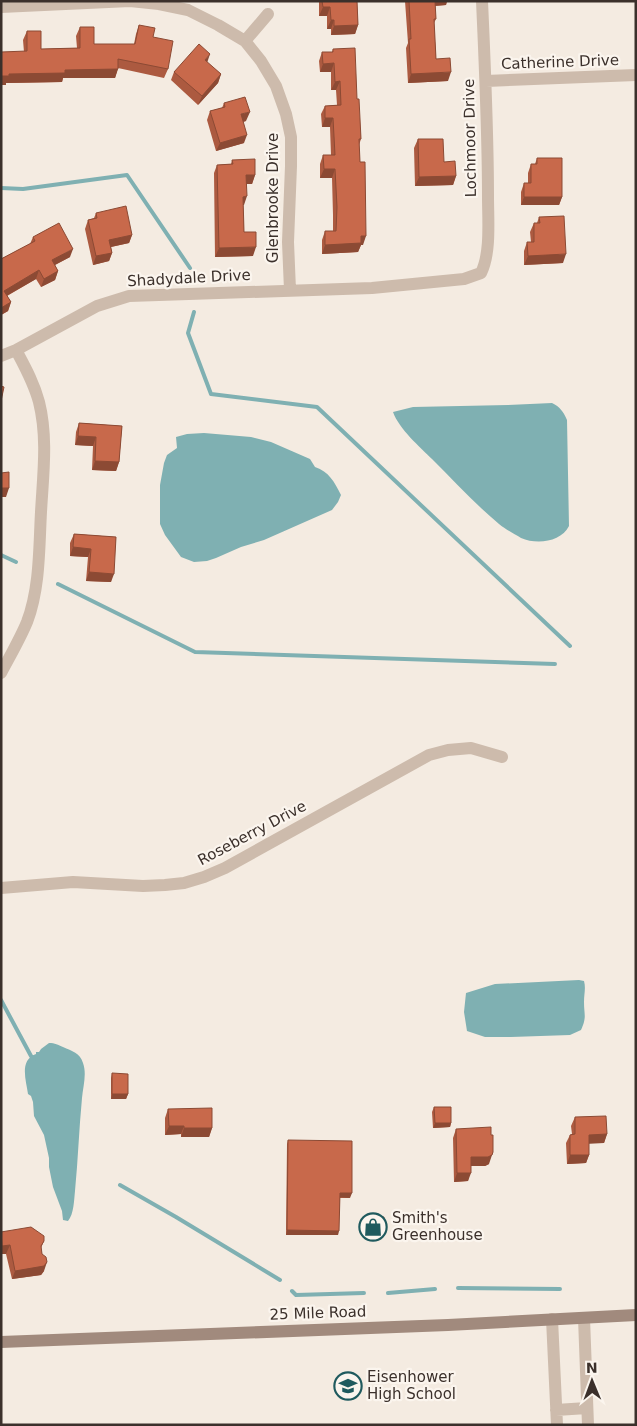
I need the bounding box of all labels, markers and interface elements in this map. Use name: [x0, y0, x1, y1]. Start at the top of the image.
street label: Catherine Drive: [501, 51, 619, 73]
street label: Lochmoor Drive: [460, 78, 480, 198]
street label: Glenbrooke Drive: [264, 133, 282, 263]
street label: Shadydale Drive: [127, 266, 251, 290]
street label: Roseberry Drive: [195, 797, 309, 869]
place label: Smith's Greenhouse: [392, 1209, 483, 1244]
shop icon: Smith's Greenhouse: [358, 1212, 388, 1242]
street label: 25 Mile Road: [269, 1302, 367, 1324]
north arrow: [567, 1356, 617, 1406]
text: N: [586, 1360, 598, 1376]
place label: Eisenhower High School: [367, 1368, 456, 1403]
school or university icon: Eisenhower High School: [333, 1371, 363, 1401]

